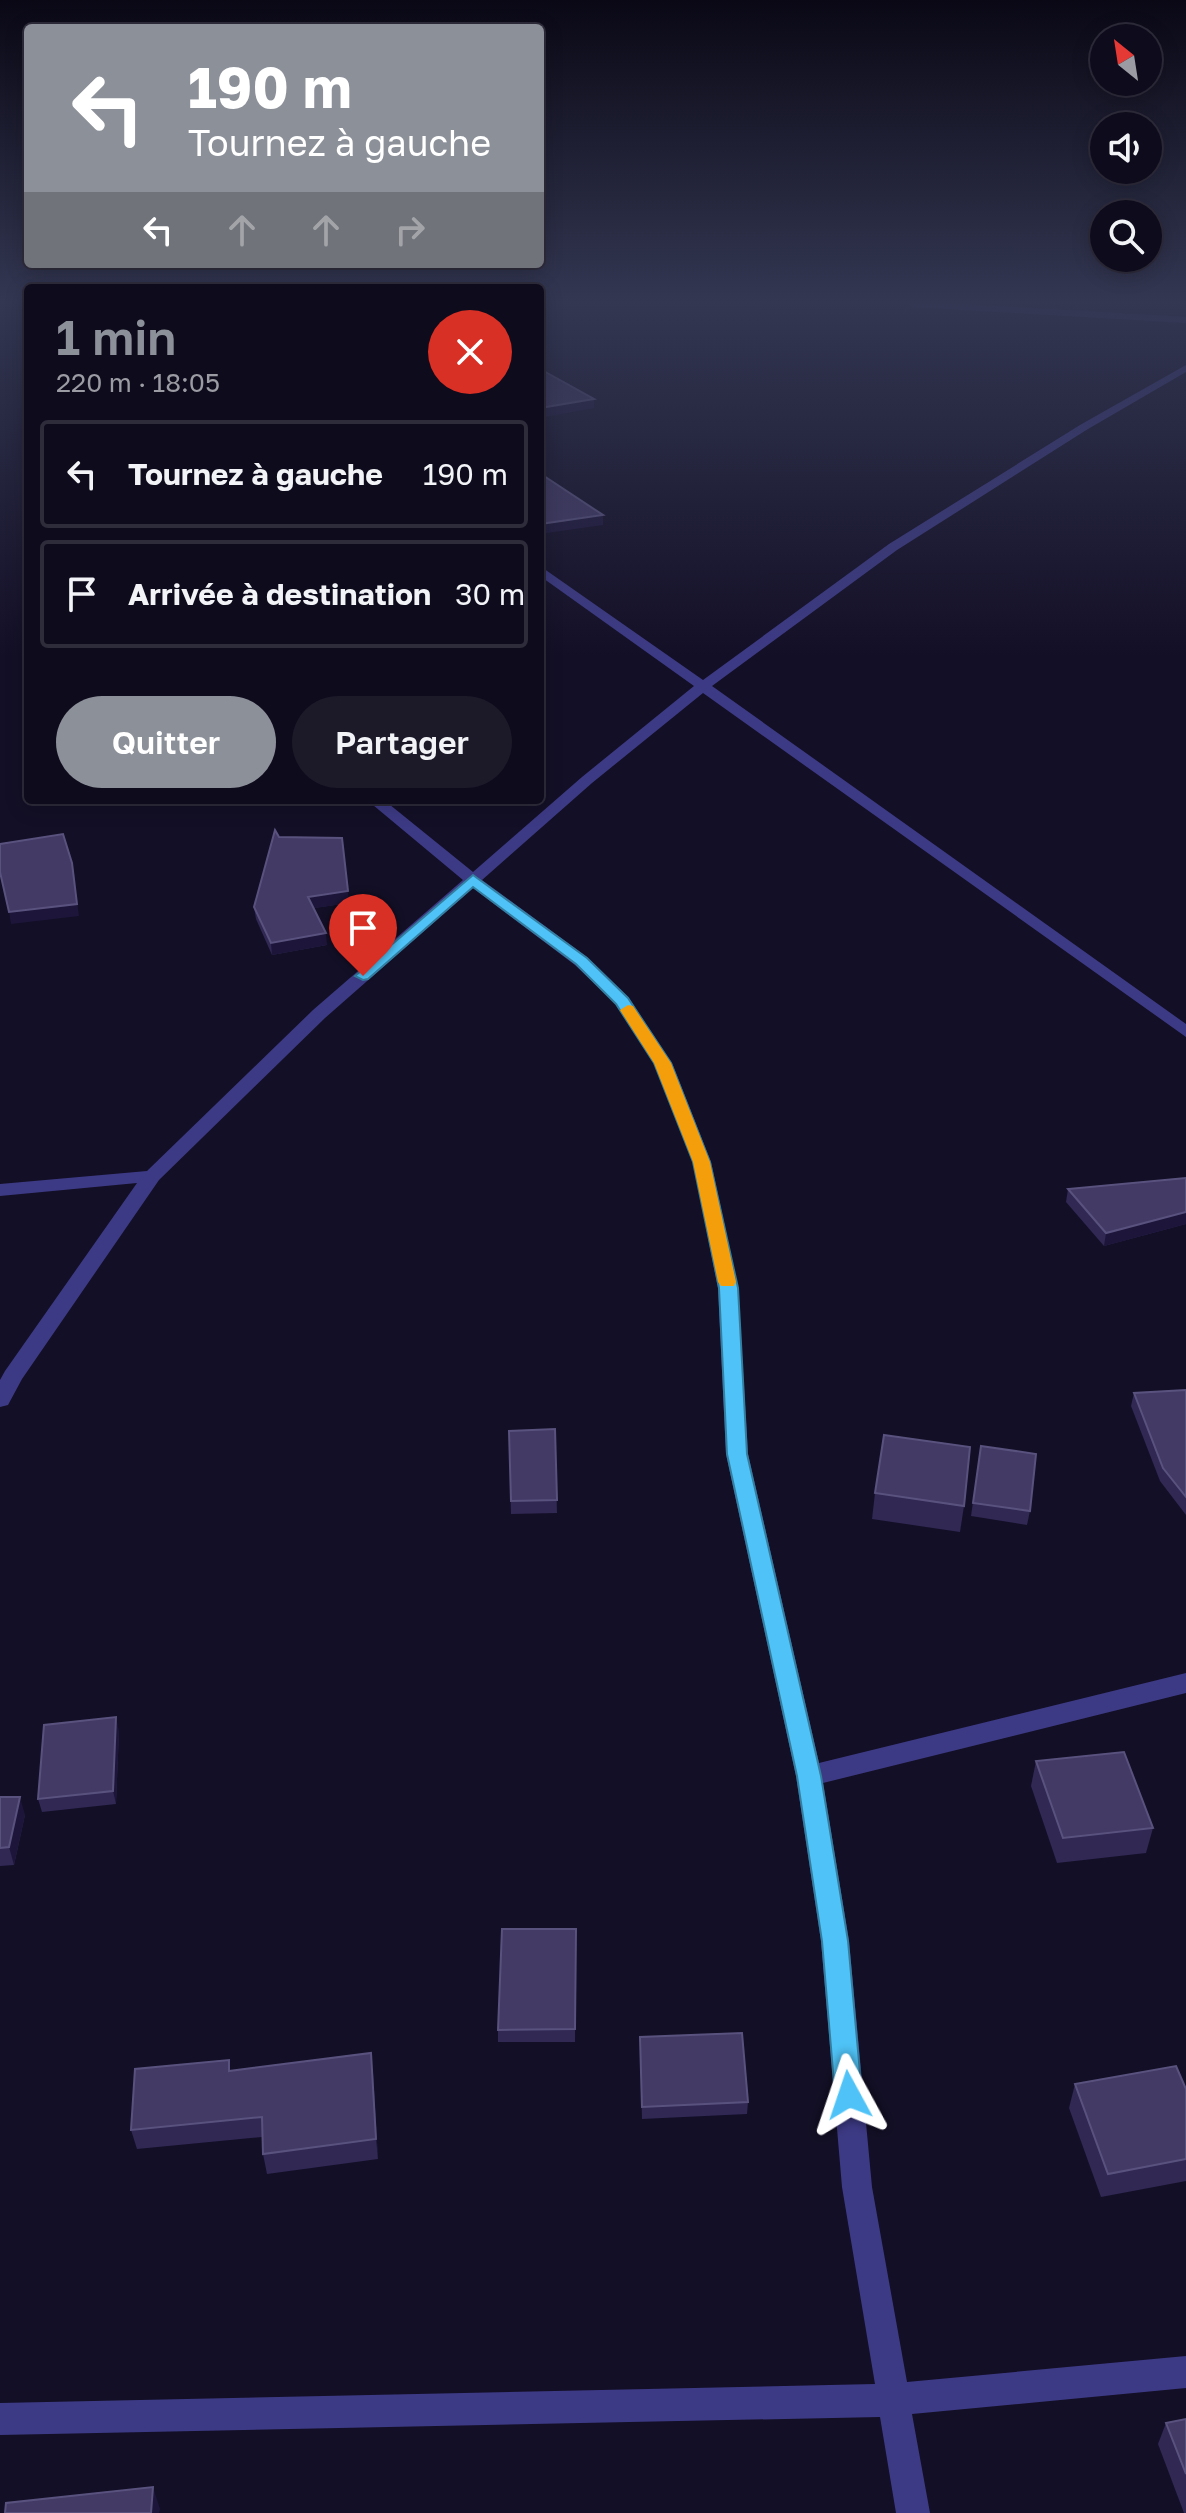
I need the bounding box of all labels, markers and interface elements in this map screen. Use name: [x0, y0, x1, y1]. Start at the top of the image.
north arrow: [1090, 24, 1162, 96]
map controls: [1090, 24, 1162, 272]
text: 190 m: [188, 53, 352, 120]
icon: left: [56, 56, 160, 160]
button: sound: [1090, 112, 1162, 184]
text: Tournez à gauche: [188, 121, 491, 164]
button: search: [1090, 200, 1162, 272]
icon: left: [136, 208, 180, 252]
icon: ahead: [220, 208, 264, 252]
icon: ahead: [304, 208, 348, 252]
icon: right: [388, 208, 432, 252]
text: 1 min: [56, 308, 176, 366]
button: close: [428, 310, 512, 394]
text: 220 m · 18:05: [56, 367, 220, 398]
icon: left: [60, 452, 104, 496]
text: Tournez à gauche: [128, 456, 383, 492]
text: 190 m: [423, 456, 508, 492]
icon: arrive: [60, 572, 104, 616]
text: Arrivée à destination: [128, 576, 431, 612]
text: 30 m: [455, 576, 525, 612]
button: Quitter: [56, 696, 276, 788]
button: Partager: [292, 696, 512, 788]
pin: [329, 894, 397, 976]
icon: arrive: [341, 906, 385, 950]
position arrow: [807, 2053, 891, 2137]

